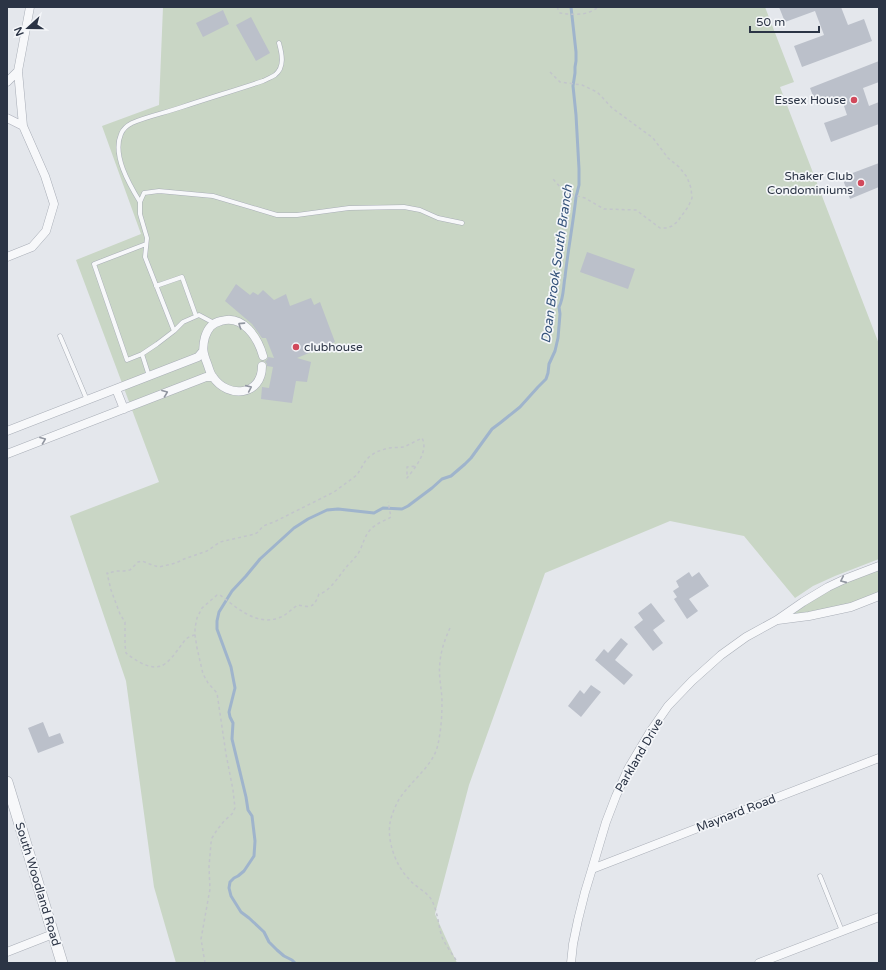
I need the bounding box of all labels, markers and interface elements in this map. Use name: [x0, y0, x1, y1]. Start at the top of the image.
north arrow: [8, 8, 48, 48]
scale bar: [750, 8, 819, 34]
text: 50 m: [756, 15, 785, 29]
text: N: [11, 25, 27, 38]
place label: Essex House: [775, 93, 846, 107]
marker: Essex House: [849, 95, 859, 105]
place label: Shaker Club Condominiums: [767, 169, 853, 197]
marker: Shaker Club Condominiums: [856, 178, 866, 188]
water label: Doan Brook South Branch: [538, 183, 576, 344]
one-way arrow: [239, 322, 246, 329]
place label: clubhouse: [304, 340, 363, 354]
marker: clubhouse: [291, 342, 301, 352]
one-way arrow: [245, 385, 252, 393]
one-way arrow: [161, 390, 168, 398]
one-way arrow: [40, 436, 47, 444]
one-way arrow: [839, 575, 847, 583]
street label: Parkland Drive: [612, 715, 666, 794]
street label: Maynard Road: [694, 791, 778, 835]
street label: South Woodland Road: [12, 820, 64, 948]

